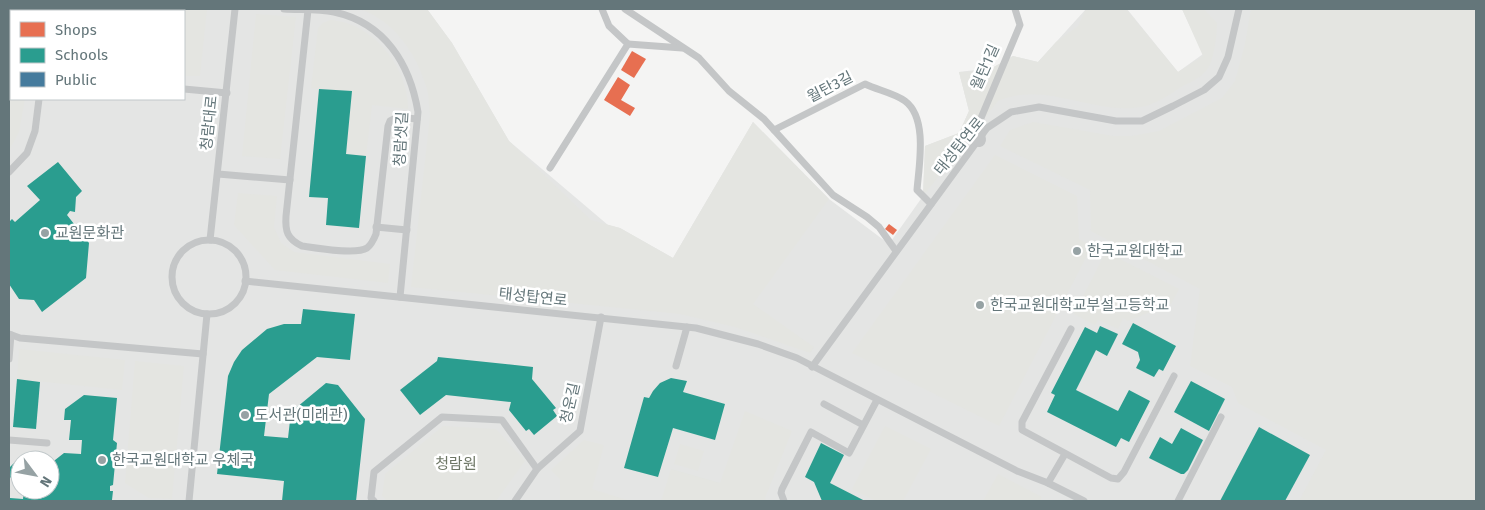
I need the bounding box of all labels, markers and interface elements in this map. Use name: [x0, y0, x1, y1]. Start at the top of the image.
legend: [10, 10, 185, 100]
text: Shops: [55, 21, 97, 39]
street label: 월탄1길: [967, 41, 1003, 93]
text: Schools: [55, 46, 108, 64]
street label: 월탄3길: [804, 68, 856, 106]
text: Public: [55, 71, 97, 89]
street label: 청람대로: [197, 95, 221, 151]
street label: 청람샛길: [391, 111, 411, 167]
street label: 태성탑연로: [930, 114, 988, 178]
place label: 교원문화관: [55, 224, 124, 242]
marker: 교원문화관: [39, 227, 51, 239]
place label: 한국교원대학교: [1087, 242, 1184, 260]
marker: 한국교원대학교: [1071, 245, 1083, 257]
street label: 태성탑연로: [498, 284, 568, 310]
place label: 한국교원대학교부설고등학교: [990, 296, 1169, 314]
marker: 한국교원대학교부설고등학교: [974, 299, 986, 311]
street label: 청운길: [557, 381, 583, 425]
place label: 도서관(미래관): [255, 406, 348, 424]
marker: 도서관(미래관): [239, 409, 251, 421]
north arrow: [10, 450, 60, 500]
place label: 한국교원대학교 우체국: [112, 451, 254, 469]
marker: 한국교원대학교 우체국: [96, 454, 108, 466]
park label: 청람원: [435, 455, 477, 473]
text: N: [36, 473, 55, 490]

